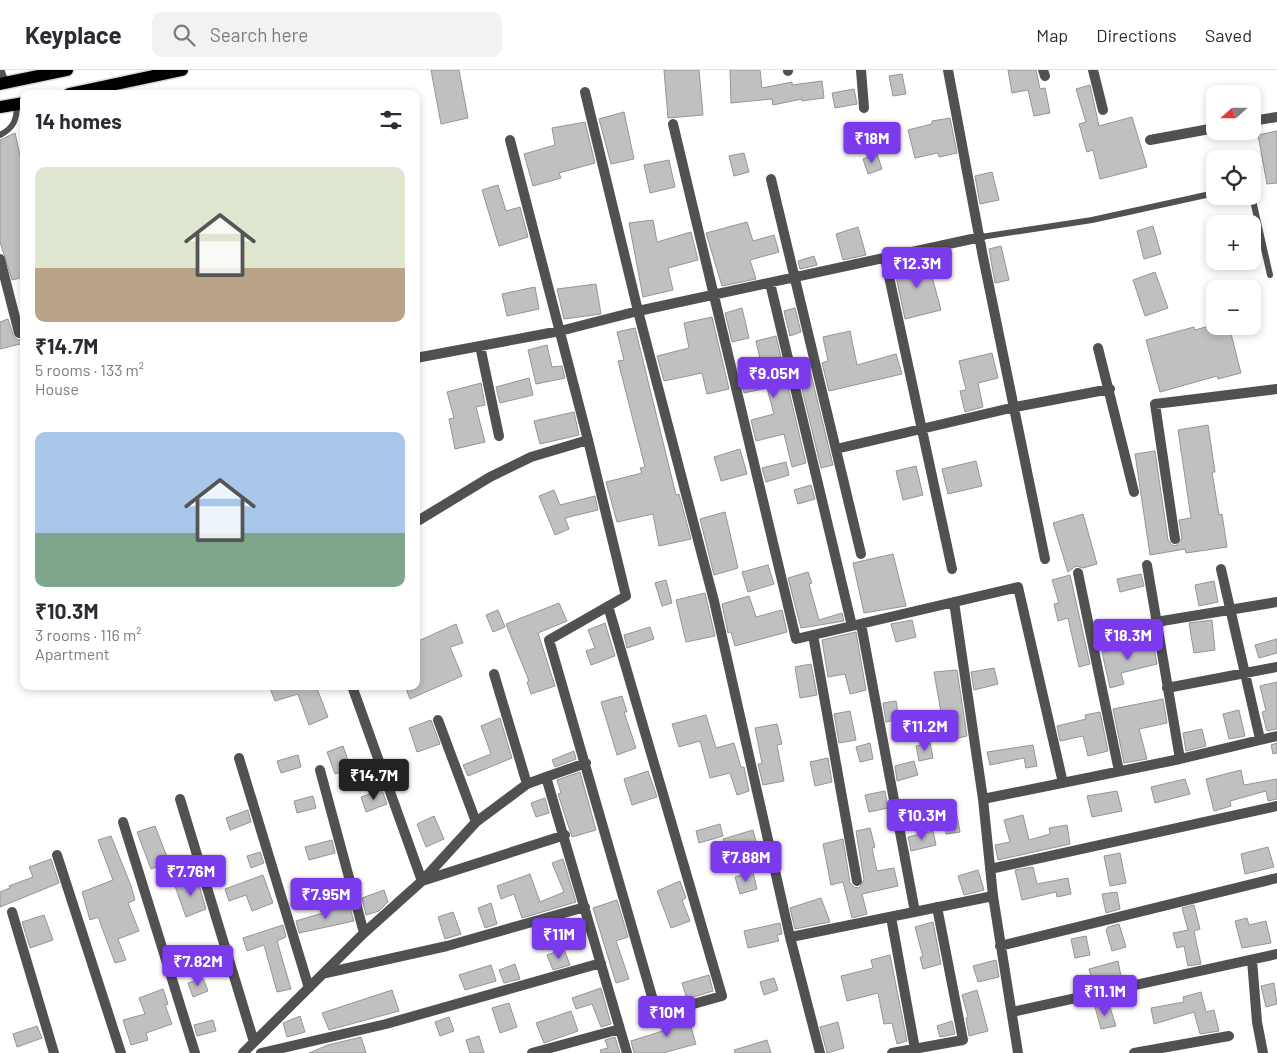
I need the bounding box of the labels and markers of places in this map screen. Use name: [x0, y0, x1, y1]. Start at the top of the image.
pin: ₹18M: [842, 122, 902, 164]
pin: ₹12.3M: [876, 246, 958, 289]
pin: ₹9.05M: [733, 356, 815, 399]
pin: ₹18.3M: [1087, 618, 1169, 661]
pin: ₹11.2M: [884, 710, 966, 752]
pin: ₹14.7M: [333, 758, 415, 801]
pin: ₹10.3M: [881, 798, 963, 841]
pin: ₹7.88M: [705, 840, 787, 883]
pin: ₹7.76M: [150, 854, 232, 897]
pin: ₹7.95M: [285, 878, 367, 920]
pin: ₹11M: [529, 918, 589, 960]
pin: ₹7.82M: [157, 944, 239, 987]
pin: ₹11.1M: [1064, 974, 1146, 1017]
pin: ₹10M: [637, 996, 697, 1038]

